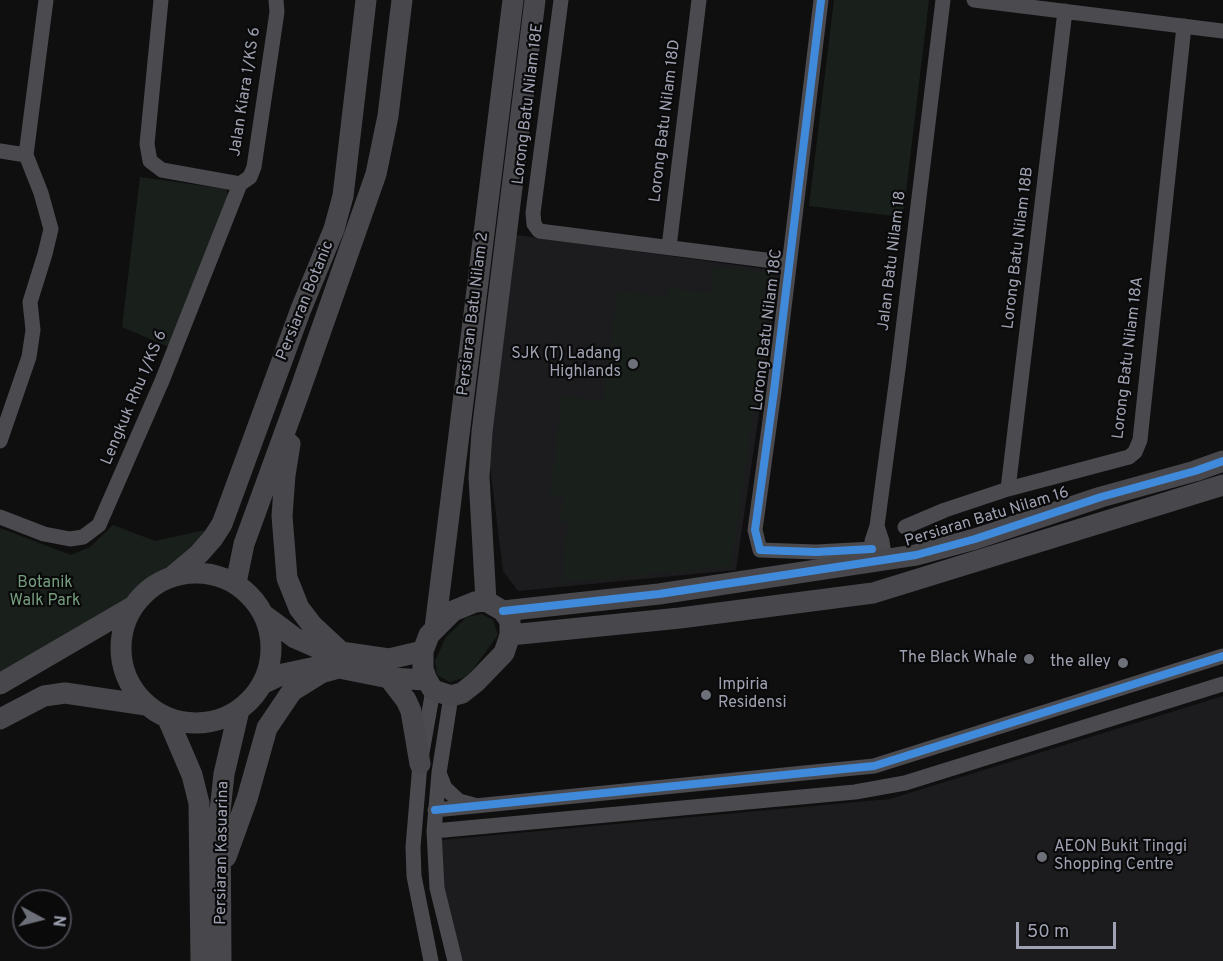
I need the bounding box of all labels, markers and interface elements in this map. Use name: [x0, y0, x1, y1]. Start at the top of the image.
street label: Lorong Batu Nilam 18E: [510, 22, 548, 186]
street label: Jalan Kiara 1/KS 6: [226, 26, 266, 158]
street label: Lorong Batu Nilam 18D: [646, 39, 686, 203]
street label: Lorong Batu Nilam 18B: [1000, 166, 1038, 330]
street label: Jalan Batu Nilam 18: [875, 190, 911, 332]
street label: Persiaran Batu Nilam 2: [454, 231, 494, 397]
street label: Persiaran Botanic: [273, 238, 339, 364]
street label: Lorong Batu Nilam 18C: [749, 248, 787, 412]
street label: Lorong Batu Nilam 18A: [1109, 276, 1149, 440]
street label: Lengkuk Rhu 1/KS 6: [98, 328, 172, 468]
place label: SJK (T) Ladang Highlands: [511, 345, 621, 383]
marker: SJK (T) Ladang Highlands: [626, 357, 640, 371]
street label: Persiaran Batu Nilam 16: [903, 484, 1071, 552]
park label: Botanik Walk Park: [10, 574, 80, 612]
place label: The Black Whale: [899, 649, 1017, 669]
marker: The Black Whale: [1022, 652, 1036, 666]
place label: the alley: [1050, 653, 1111, 673]
marker: the alley: [1116, 656, 1130, 670]
place label: Impiria Residensi: [718, 676, 787, 714]
marker: Impiria Residensi: [699, 688, 713, 702]
street label: Persiaran Kasuarina: [212, 781, 234, 925]
place label: AEON Bukit Tinggi Shopping Centre: [1054, 838, 1187, 876]
marker: AEON Bukit Tinggi Shopping Centre: [1035, 850, 1049, 864]
north arrow: [12, 889, 72, 949]
scale bar: [1019, 910, 1120, 948]
text: N: [47, 914, 69, 928]
text: 50 m: [1027, 921, 1069, 944]

